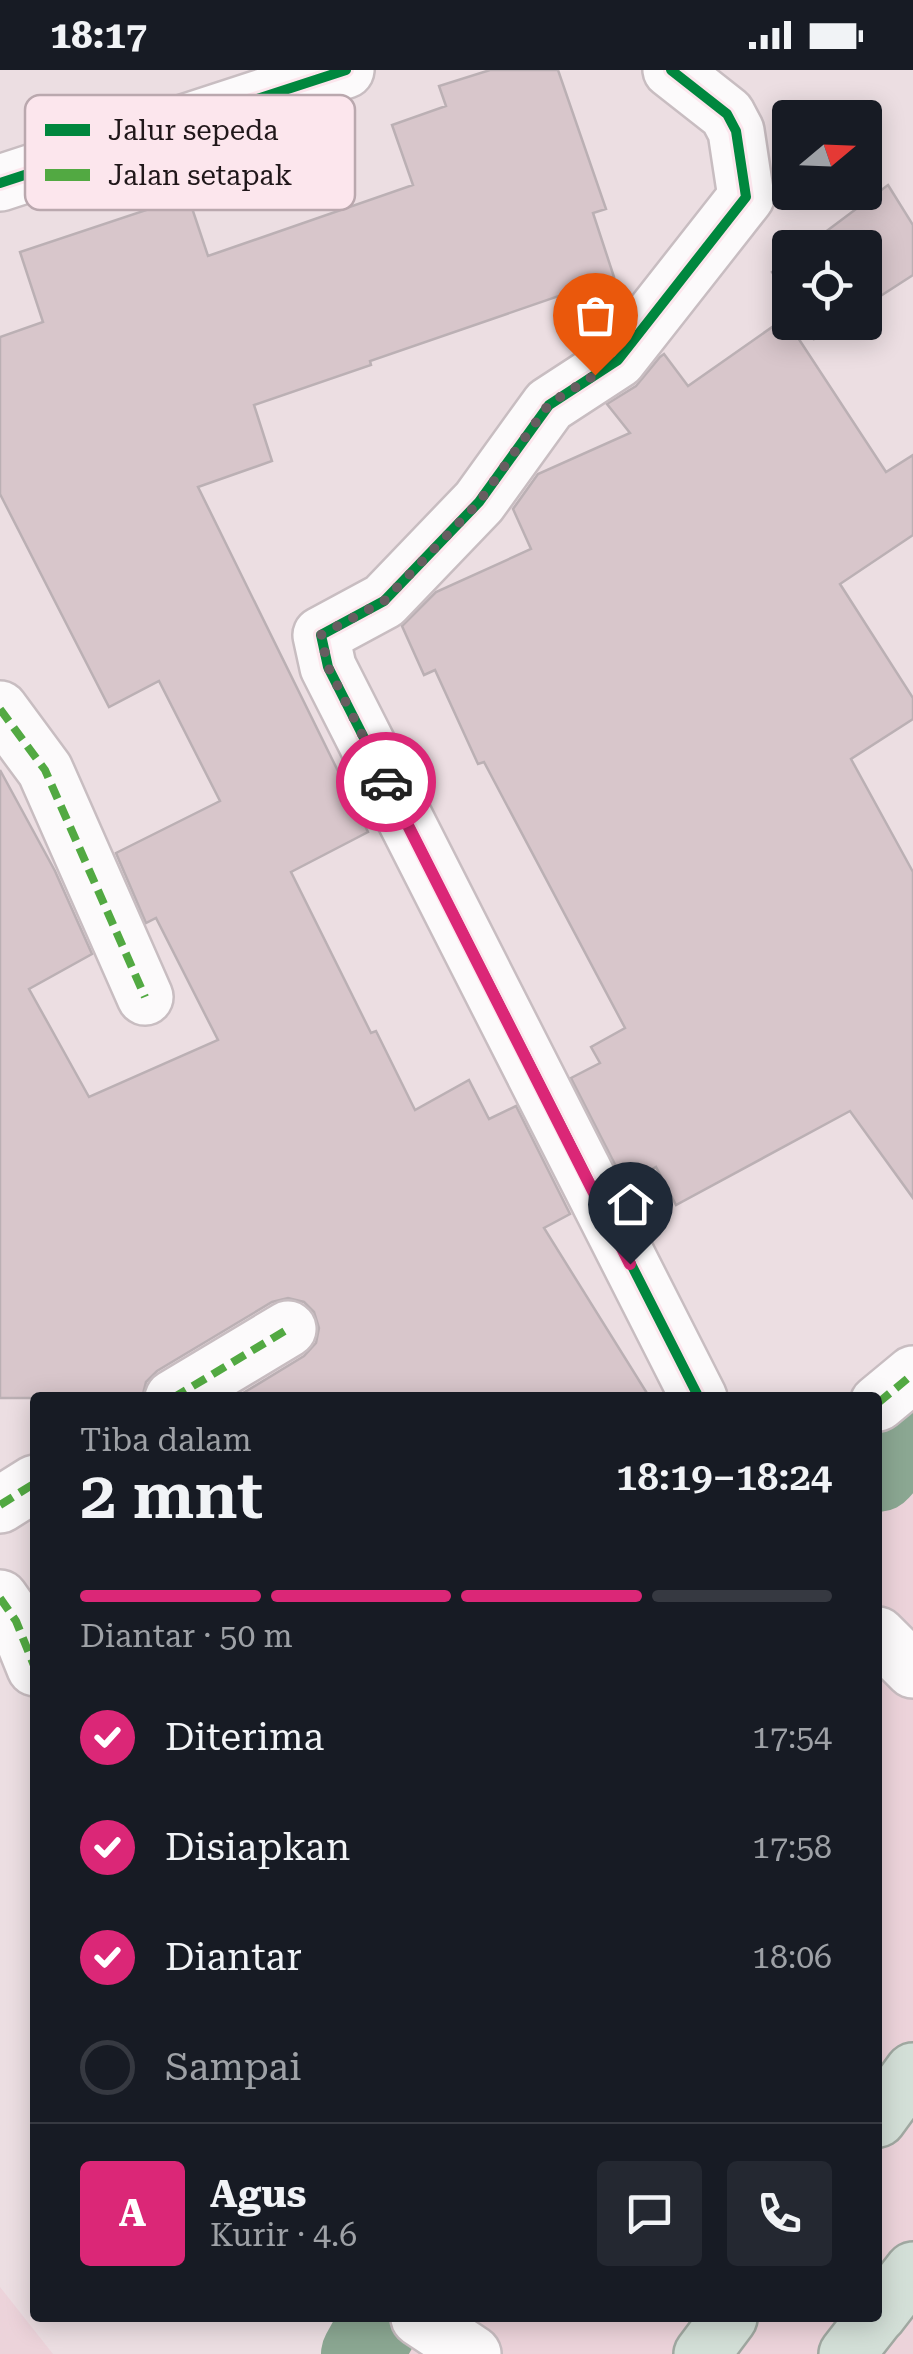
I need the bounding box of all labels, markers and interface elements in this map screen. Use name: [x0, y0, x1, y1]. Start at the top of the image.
text: 18:17: [50, 13, 147, 57]
legend: [25, 95, 355, 210]
north arrow: [772, 100, 882, 210]
map controls: [772, 100, 882, 340]
text: Jalur sepeda: [108, 114, 279, 147]
text: Jalan setapak: [108, 159, 292, 192]
button: locate: [772, 230, 882, 340]
pin: [553, 273, 638, 376]
icon: bag: [568, 288, 623, 343]
courier: [336, 732, 436, 832]
icon: car: [359, 755, 414, 810]
pin: [588, 1162, 673, 1265]
icon: home: [603, 1177, 658, 1232]
text: Tiba dalam: [80, 1421, 252, 1459]
text: 18:19–18:24: [616, 1455, 832, 1499]
text: 2 mnt: [80, 1458, 263, 1534]
text: Diantar · 50 m: [80, 1617, 293, 1655]
icon: check: [80, 1710, 135, 1765]
text: Diterima: [165, 1715, 324, 1759]
text: 17:54: [752, 1718, 832, 1756]
icon: check: [80, 1820, 135, 1875]
text: Disiapkan: [165, 1825, 350, 1869]
text: 17:58: [752, 1828, 832, 1866]
icon: check: [80, 1930, 135, 1985]
text: Diantar: [165, 1935, 302, 1979]
text: 18:06: [752, 1938, 832, 1976]
text: Sampai: [165, 2045, 301, 2089]
button: chat: [597, 2161, 702, 2266]
button: phone: [727, 2161, 832, 2266]
text: Agus: [210, 2172, 306, 2216]
text: A: [119, 2191, 146, 2235]
text: Kurir · 4.6: [210, 2216, 357, 2254]

